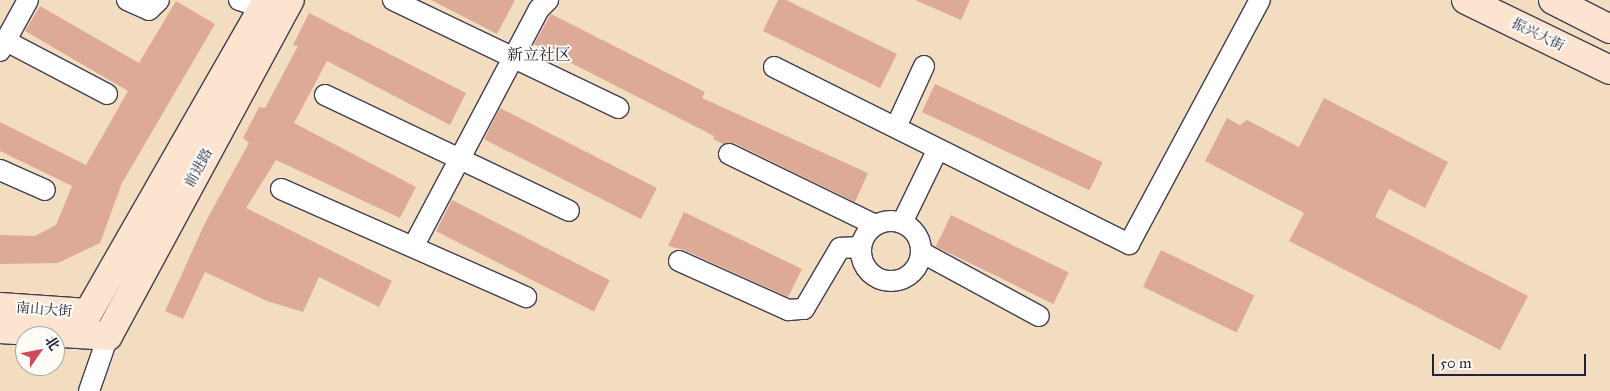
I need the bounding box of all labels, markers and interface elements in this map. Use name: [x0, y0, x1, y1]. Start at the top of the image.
street label: 振兴大街: [1509, 15, 1567, 55]
district label: 新立社区: [507, 45, 571, 65]
street label: 前进路: [181, 146, 217, 190]
street label: 南山大街: [15, 300, 73, 320]
north arrow: [15, 326, 65, 376]
text: 北: [41, 333, 63, 354]
scale bar: [1435, 344, 1589, 376]
text: 50 m: [1440, 354, 1472, 372]

